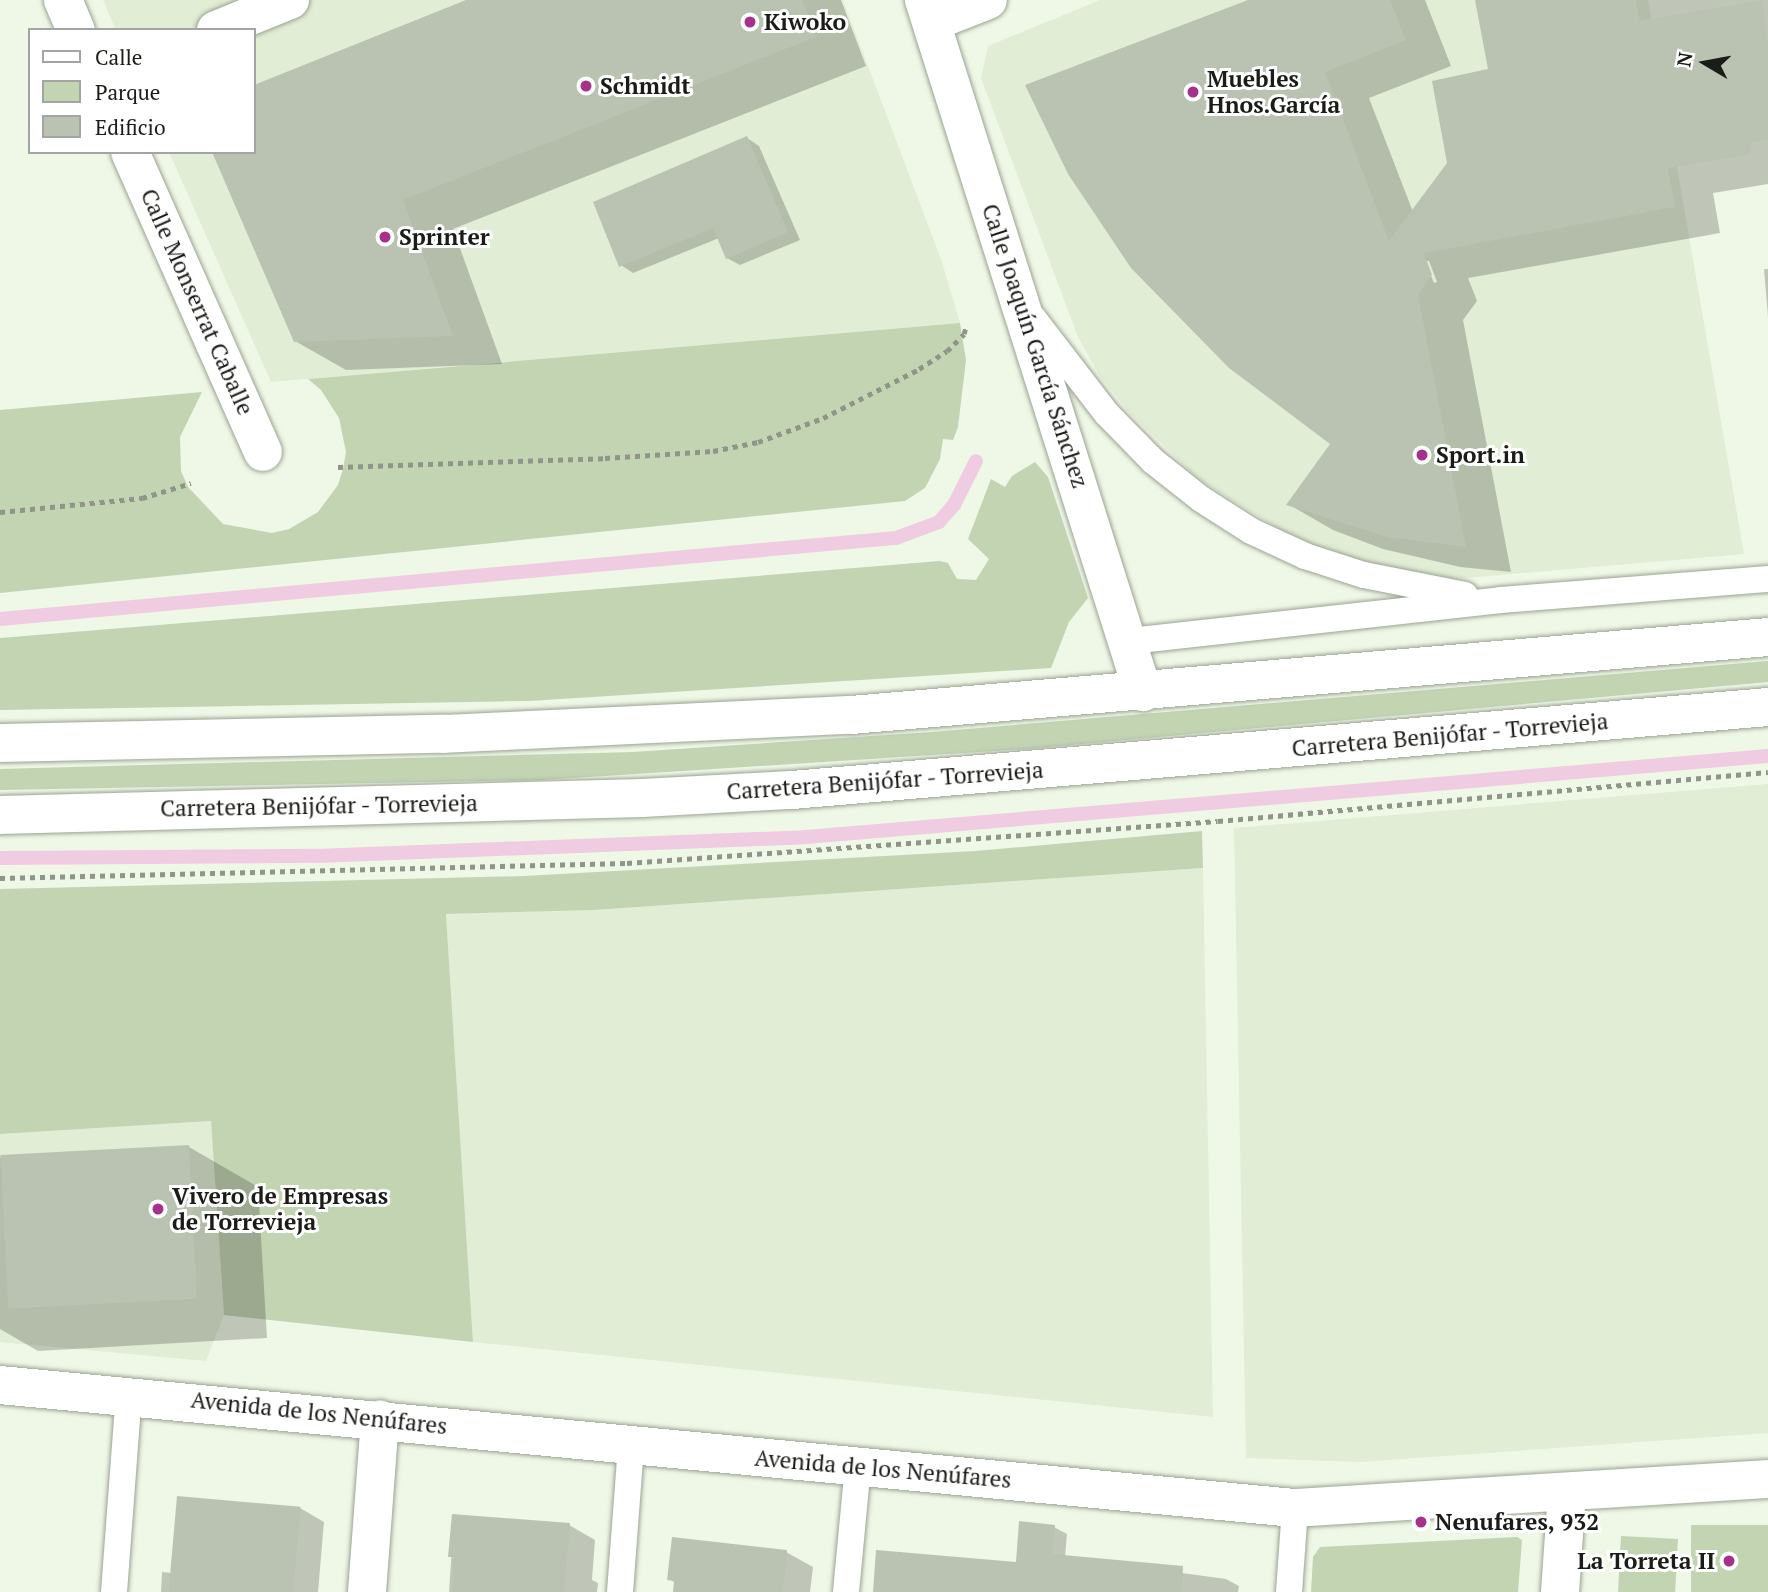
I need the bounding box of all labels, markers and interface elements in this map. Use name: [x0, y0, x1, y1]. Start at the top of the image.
place label: Kiwoko: [764, 8, 846, 36]
marker: Kiwoko: [742, 14, 758, 30]
legend: [28, 28, 256, 154]
north arrow: [1670, 28, 1740, 98]
text: Calle: [95, 43, 142, 71]
text: N: [1670, 50, 1697, 69]
place label: Muebles Hnos.García: [1207, 65, 1340, 119]
place label: Schmidt: [600, 72, 691, 100]
text: Parque: [95, 78, 160, 106]
marker: Schmidt: [578, 78, 594, 94]
marker: Muebles Hnos.García: [1185, 84, 1201, 100]
text: Edificio: [95, 113, 166, 141]
street label: Calle Monserrat Caballe: [135, 185, 259, 419]
street label: Calle Joaquín García Sánchez: [976, 200, 1094, 492]
place label: Sprinter: [399, 223, 490, 251]
marker: Sprinter: [377, 229, 393, 245]
place label: Sport.in: [1436, 441, 1525, 469]
marker: Sport.in: [1414, 447, 1430, 463]
street label: Carretera Benijófar - Torrevieja: [1290, 707, 1610, 763]
street label: Carretera Benijófar - Torrevieja: [725, 756, 1045, 806]
street label: Carretera Benijófar - Torrevieja: [159, 789, 479, 823]
place label: Vivero de Empresas de Torrevieja: [172, 1182, 388, 1236]
marker: Vivero de Empresas de Torrevieja: [150, 1201, 166, 1217]
street label: Avenida de los Nenúfares: [189, 1386, 449, 1440]
street label: Avenida de los Nenúfares: [753, 1444, 1013, 1494]
place label: Nenufares, 932: [1435, 1508, 1600, 1536]
marker: Nenufares, 932: [1413, 1514, 1429, 1530]
place label: La Torreta II: [1577, 1547, 1715, 1575]
marker: La Torreta II: [1721, 1553, 1737, 1569]

